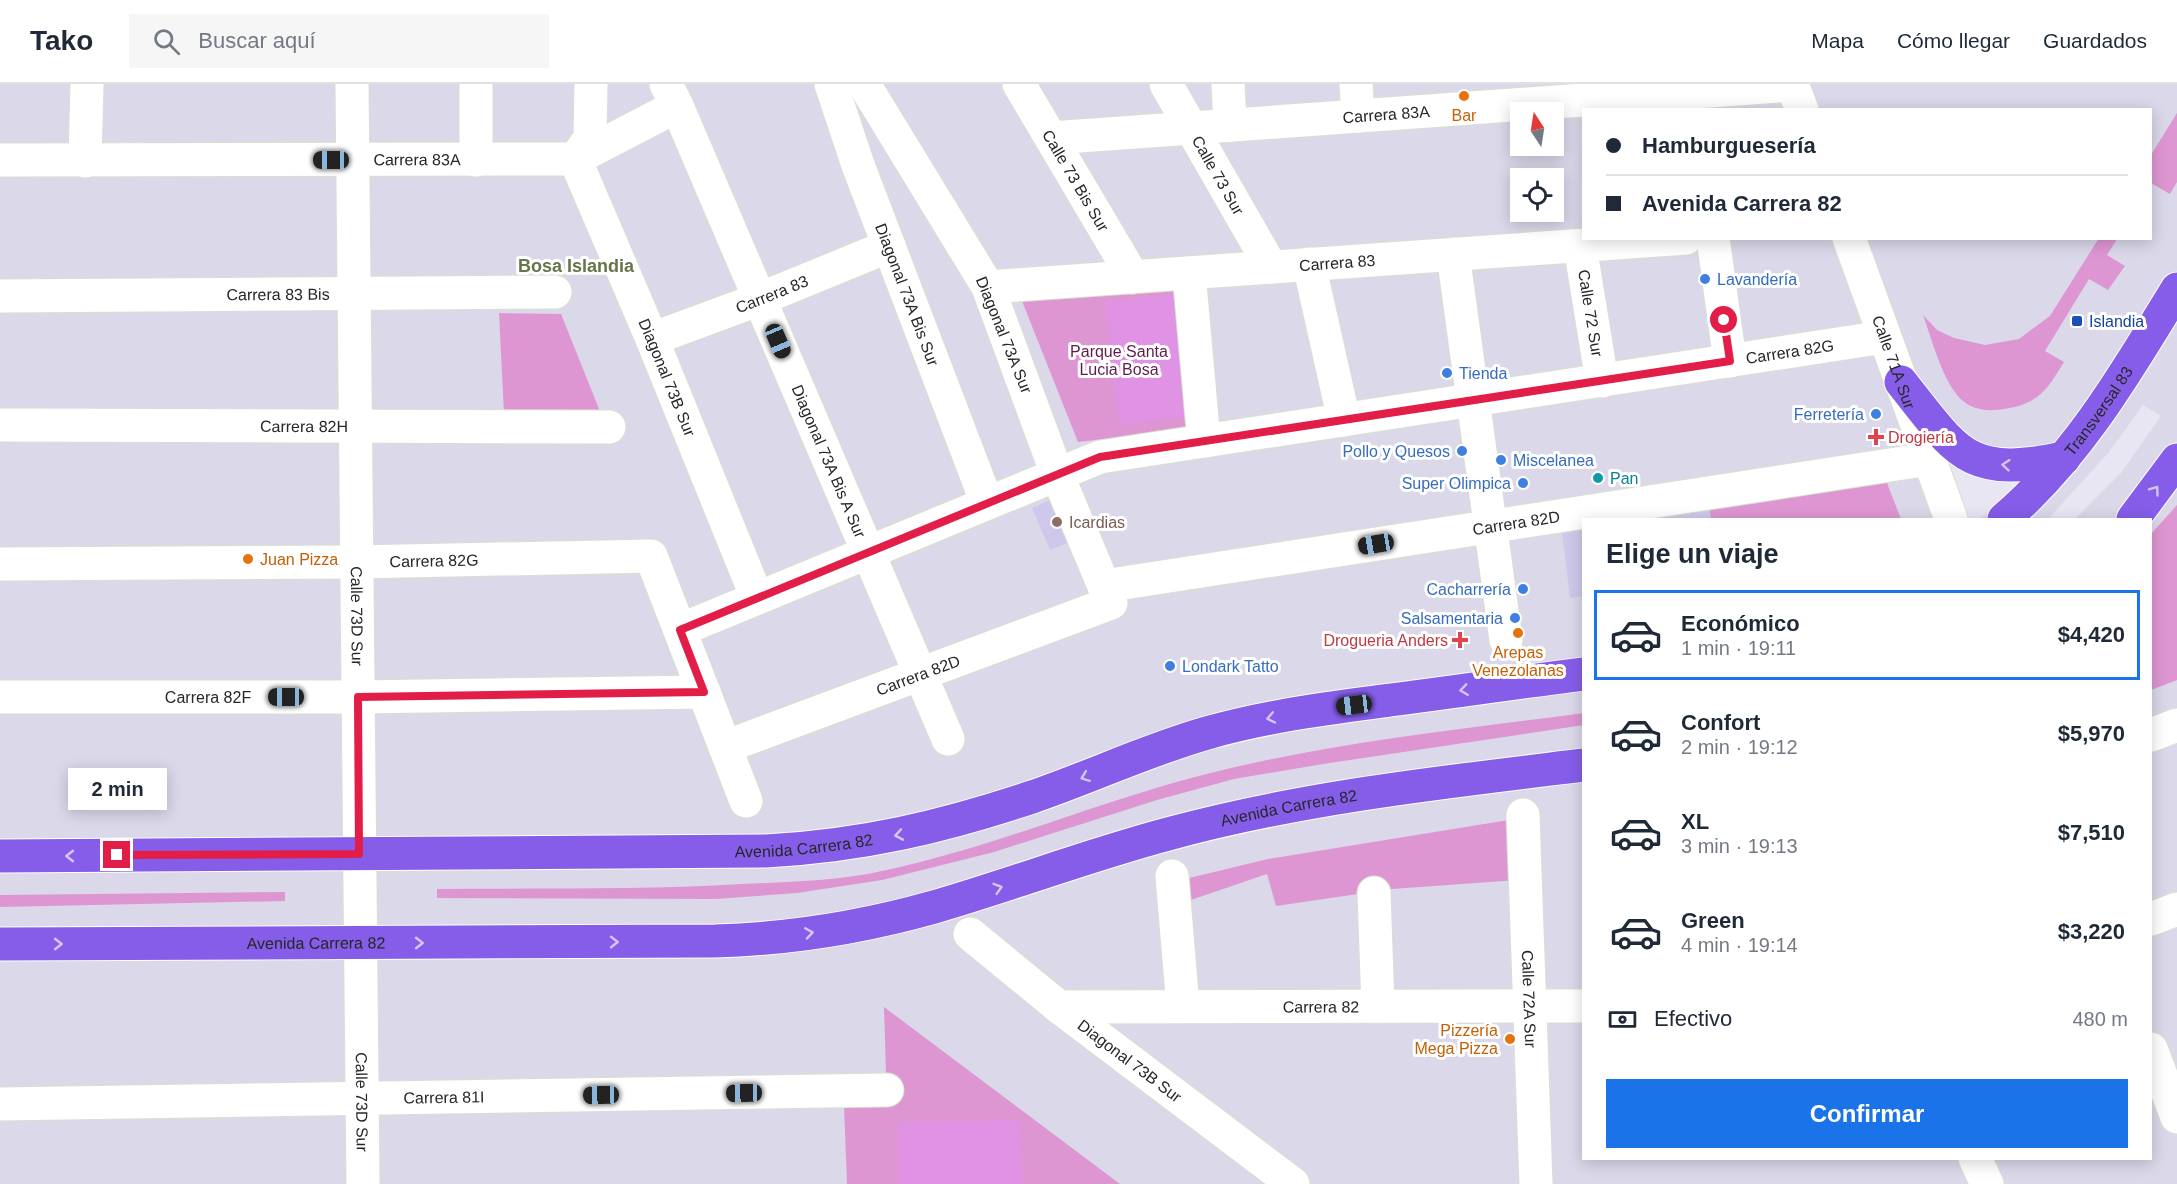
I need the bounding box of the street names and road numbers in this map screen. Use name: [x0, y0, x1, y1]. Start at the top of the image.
street label: Carrera 83A: [1342, 102, 1431, 126]
street label: Calle 73 Bis Sur: [1039, 127, 1113, 235]
street label: Calle 73 Sur: [1189, 133, 1248, 218]
street label: Carrera 83A: [373, 151, 461, 168]
street label: Diagonal 73A Bis Sur: [873, 221, 943, 369]
street label: Carrera 83: [1298, 251, 1376, 274]
street label: Calle 72 Sur: [1575, 268, 1607, 359]
street label: Carrera 83: [733, 272, 811, 316]
street label: Diagonal 73A Sur: [973, 274, 1035, 397]
street label: Carrera 83 Bis: [226, 285, 330, 303]
street label: Calle 71A Sur: [1869, 313, 1919, 412]
street label: Diagonal 73B Sur: [636, 316, 699, 439]
street label: Carrera 82G: [1744, 336, 1835, 367]
street label: Transversal 83: [2061, 363, 2136, 459]
street label: Diagonal 73A Bis A Sur: [789, 382, 870, 541]
street label: Carrera 82H: [260, 417, 348, 435]
street label: Carrera 82D: [1471, 507, 1561, 538]
street label: Carrera 82G: [389, 551, 479, 570]
street label: Calle 73D Sur: [348, 566, 366, 667]
street label: Carrera 82D: [874, 652, 962, 698]
street label: Carrera 82F: [165, 689, 251, 706]
street label: Avenida Carrera 82: [1219, 786, 1358, 829]
street label: Avenida Carrera 82: [735, 830, 874, 860]
street label: Avenida Carrera 82: [247, 934, 385, 951]
street label: Calle 72A Sur: [1519, 950, 1540, 1049]
street label: Carrera 82: [1283, 998, 1359, 1015]
street label: Diagonal 73B Sur: [1075, 1016, 1186, 1106]
street label: Calle 73D Sur: [353, 1052, 371, 1153]
street label: Carrera 81I: [403, 1088, 485, 1106]

